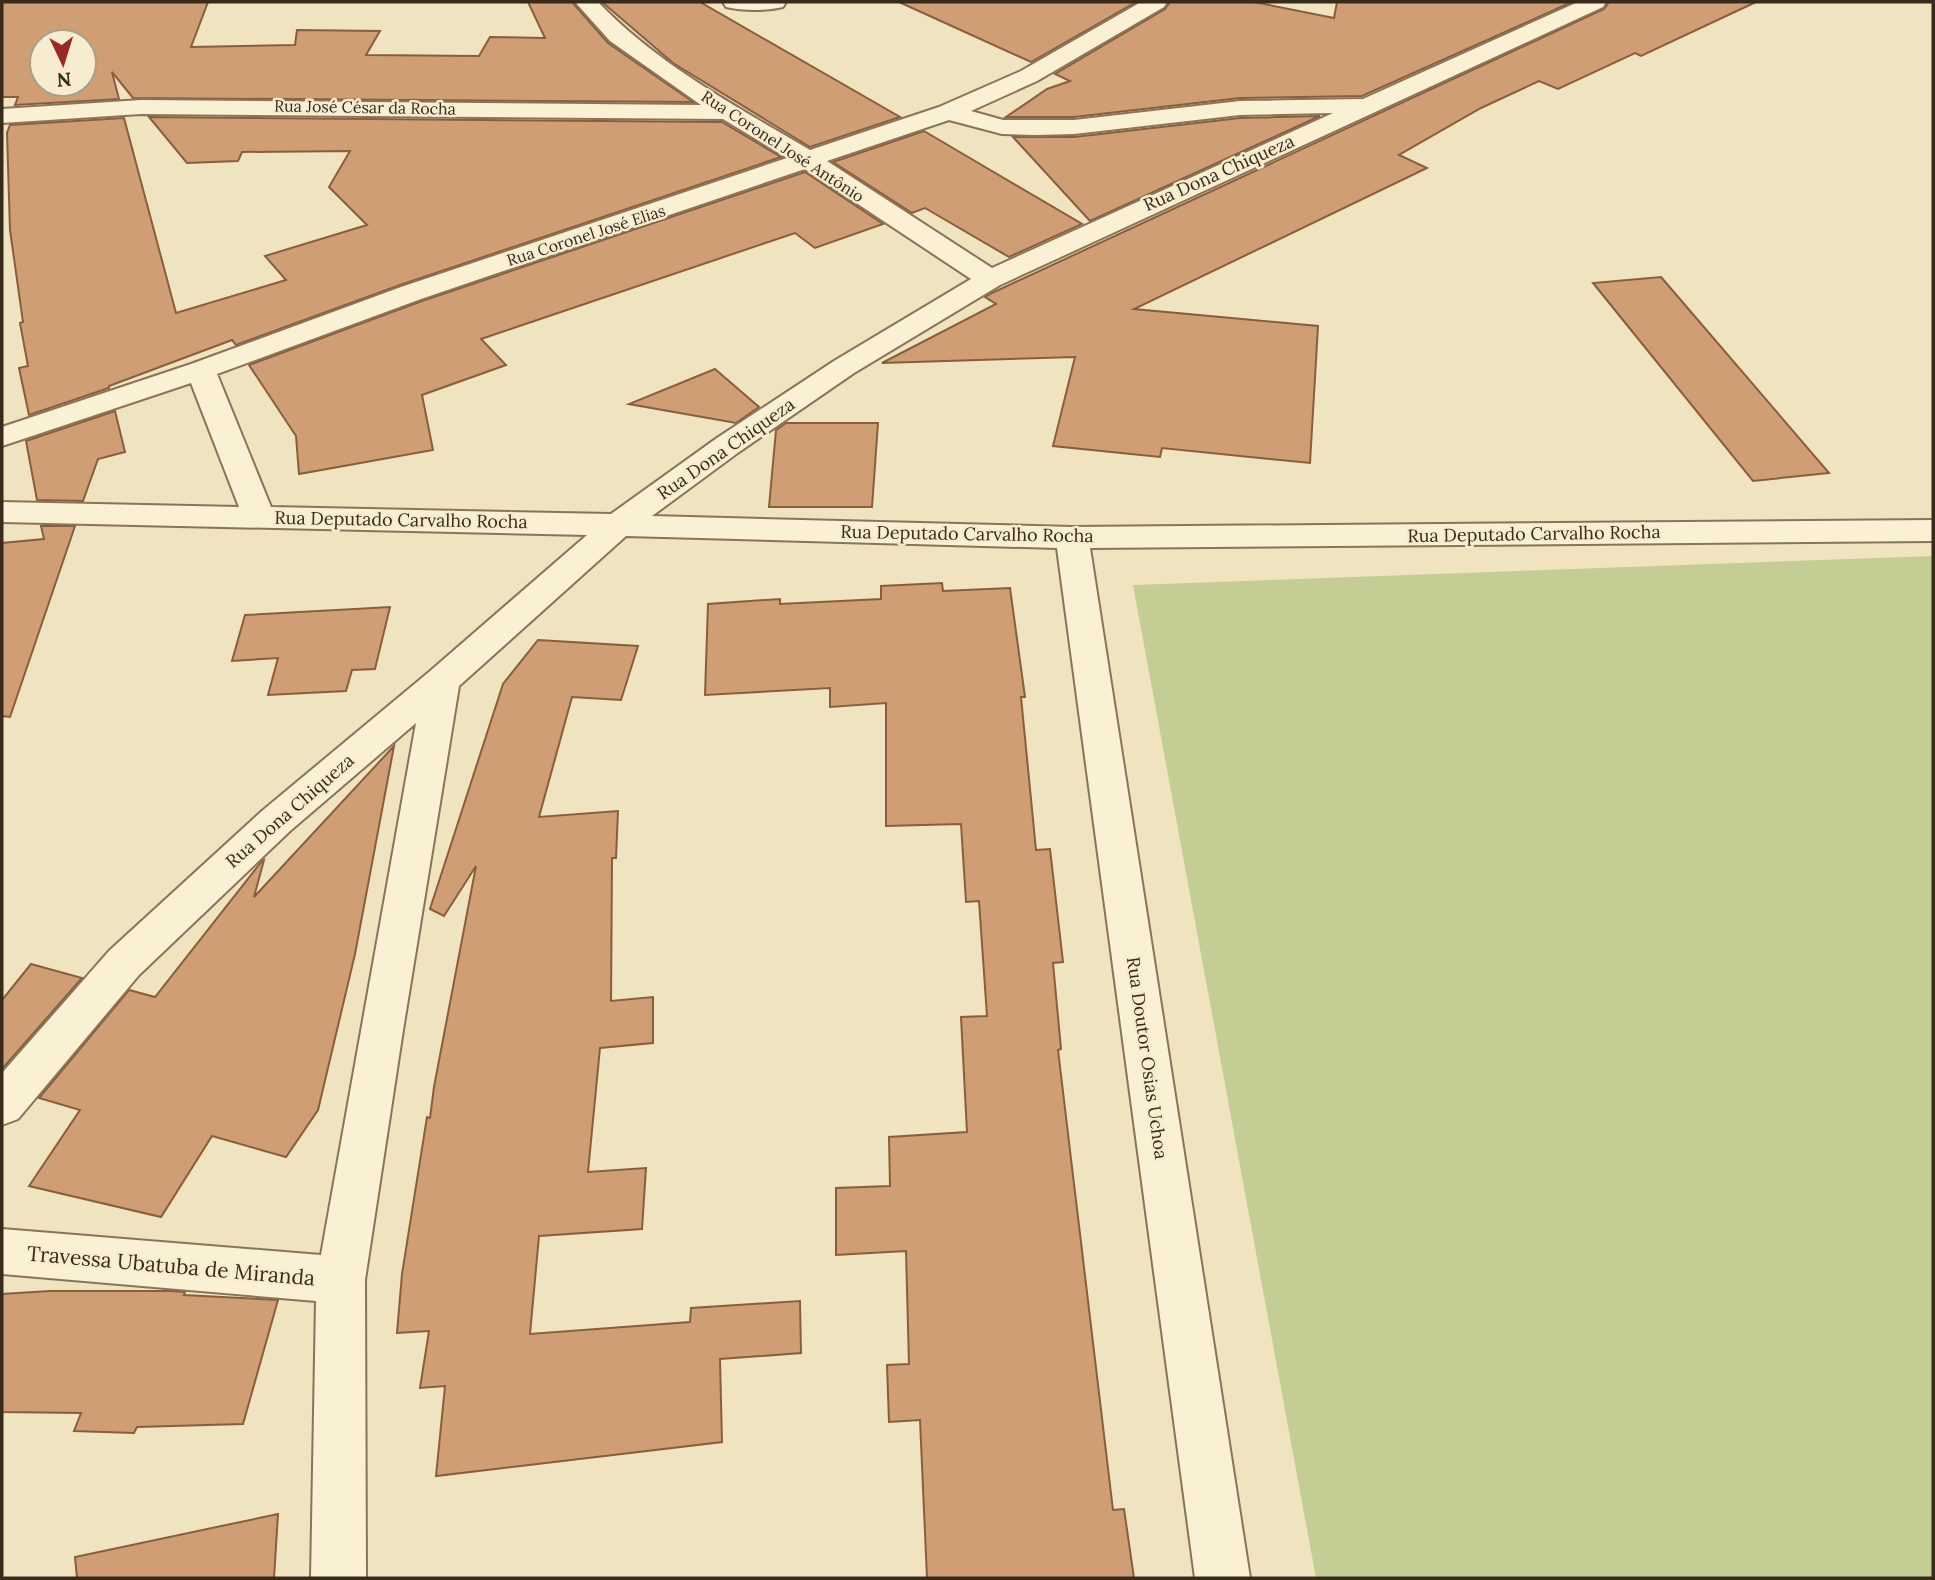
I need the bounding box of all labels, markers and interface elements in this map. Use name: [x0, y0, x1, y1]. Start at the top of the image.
north arrow: [28, 28, 98, 98]
text: N: [56, 67, 72, 92]
street label: Rua Coronel José Antônio: [698, 86, 868, 206]
street label: Rua José César da Rocha: [274, 95, 456, 119]
street label: Rua Dona Chiqueza: [1140, 129, 1298, 216]
street label: Rua Coronel José Elias: [504, 200, 668, 270]
street label: Rua Dona Chiqueza: [652, 392, 799, 505]
street label: Rua Deputado Carvalho Rocha: [274, 506, 528, 533]
street label: Rua Deputado Carvalho Rocha: [840, 520, 1094, 547]
street label: Rua Deputado Carvalho Rocha: [1407, 520, 1661, 547]
street label: Rua Dona Chiqueza: [221, 749, 359, 873]
street label: Rua Doutor Osias Uchoa: [1122, 955, 1173, 1161]
street label: Travessa Ubatuba de Miranda: [26, 1239, 316, 1292]

